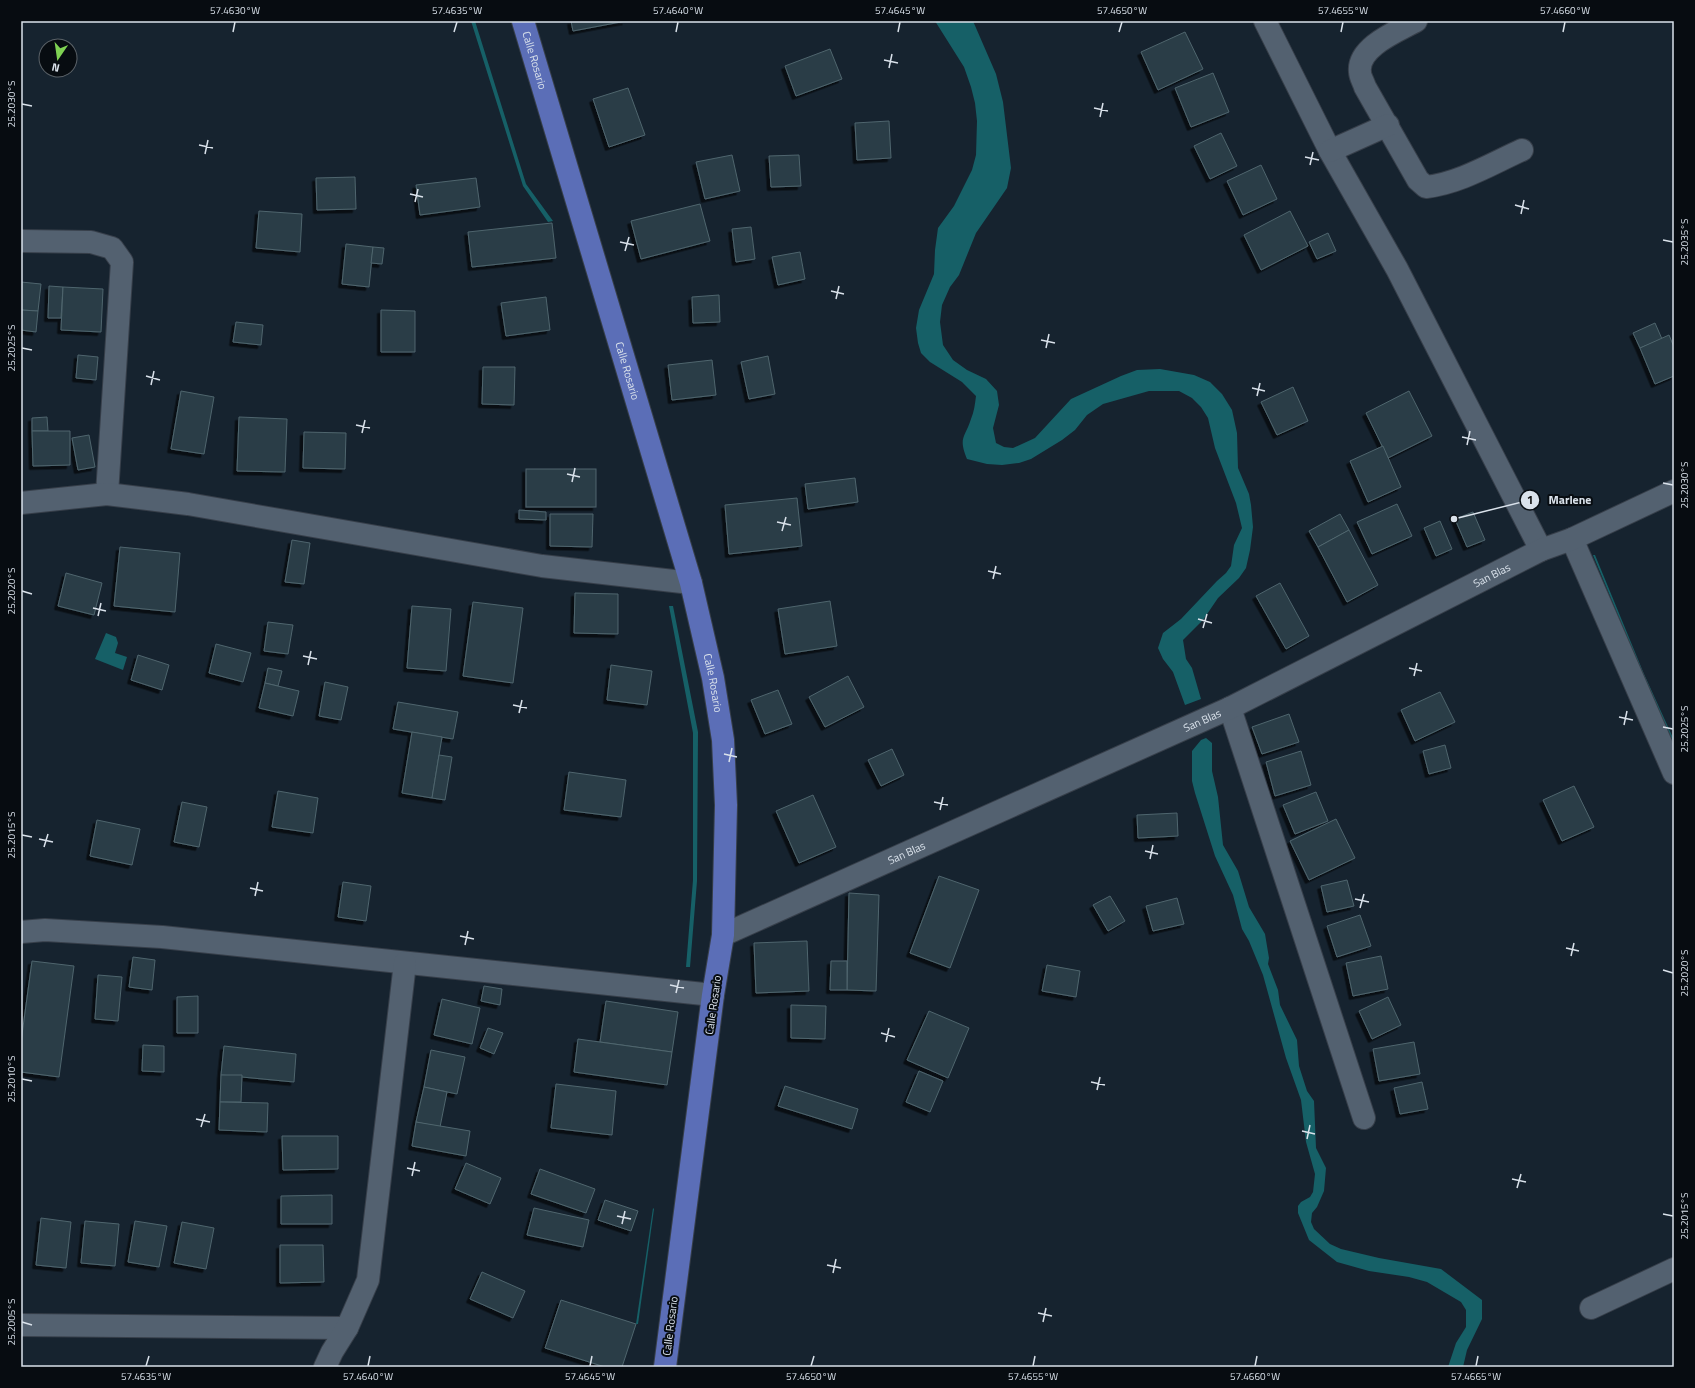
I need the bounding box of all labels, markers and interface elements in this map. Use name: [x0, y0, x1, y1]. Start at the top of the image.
text: 57.4630°W: [210, 3, 260, 18]
text: 57.4635°W: [432, 3, 482, 18]
text: 57.4640°W: [653, 3, 703, 18]
text: 57.4645°W: [875, 3, 925, 18]
text: 57.4650°W: [1097, 3, 1147, 18]
text: 57.4655°W: [1318, 3, 1368, 18]
text: 57.4660°W: [1540, 3, 1590, 18]
street label: Calle Rosario: [519, 29, 551, 91]
north arrow: [38, 38, 78, 78]
text: N: [50, 59, 61, 76]
text: 25.2030°S: [4, 81, 19, 127]
text: 25.2035°S: [1677, 219, 1692, 265]
text: 25.2025°S: [4, 325, 19, 371]
street label: Calle Rosario: [611, 340, 644, 402]
text: 25.2030°S: [1677, 462, 1692, 508]
callout: Marlene: [1520, 488, 1599, 512]
text: 1: [1527, 490, 1533, 509]
text: Marlene: [1548, 490, 1592, 509]
street label: San Blas: [1470, 559, 1513, 591]
text: 25.2020°S: [4, 568, 19, 614]
street label: Calle Rosario: [700, 652, 726, 714]
street label: San Blas: [1181, 705, 1224, 736]
text: 25.2025°S: [1677, 706, 1692, 752]
text: 25.2015°S: [4, 812, 19, 858]
street label: San Blas: [885, 837, 928, 868]
text: 25.2020°S: [1677, 950, 1692, 996]
street label: Calle Rosario: [701, 974, 725, 1036]
text: 25.2010°S: [4, 1056, 19, 1102]
text: 25.2015°S: [1677, 1193, 1692, 1239]
street label: Calle Rosario: [658, 1295, 682, 1357]
text: 25.2005°S: [4, 1299, 19, 1345]
text: 57.4635°W: [121, 1369, 171, 1384]
text: 57.4640°W: [343, 1369, 393, 1384]
text: 57.4645°W: [565, 1369, 615, 1384]
text: 57.4650°W: [786, 1369, 836, 1384]
text: 57.4655°W: [1008, 1369, 1058, 1384]
text: 57.4660°W: [1230, 1369, 1280, 1384]
text: 57.4665°W: [1451, 1369, 1501, 1384]

